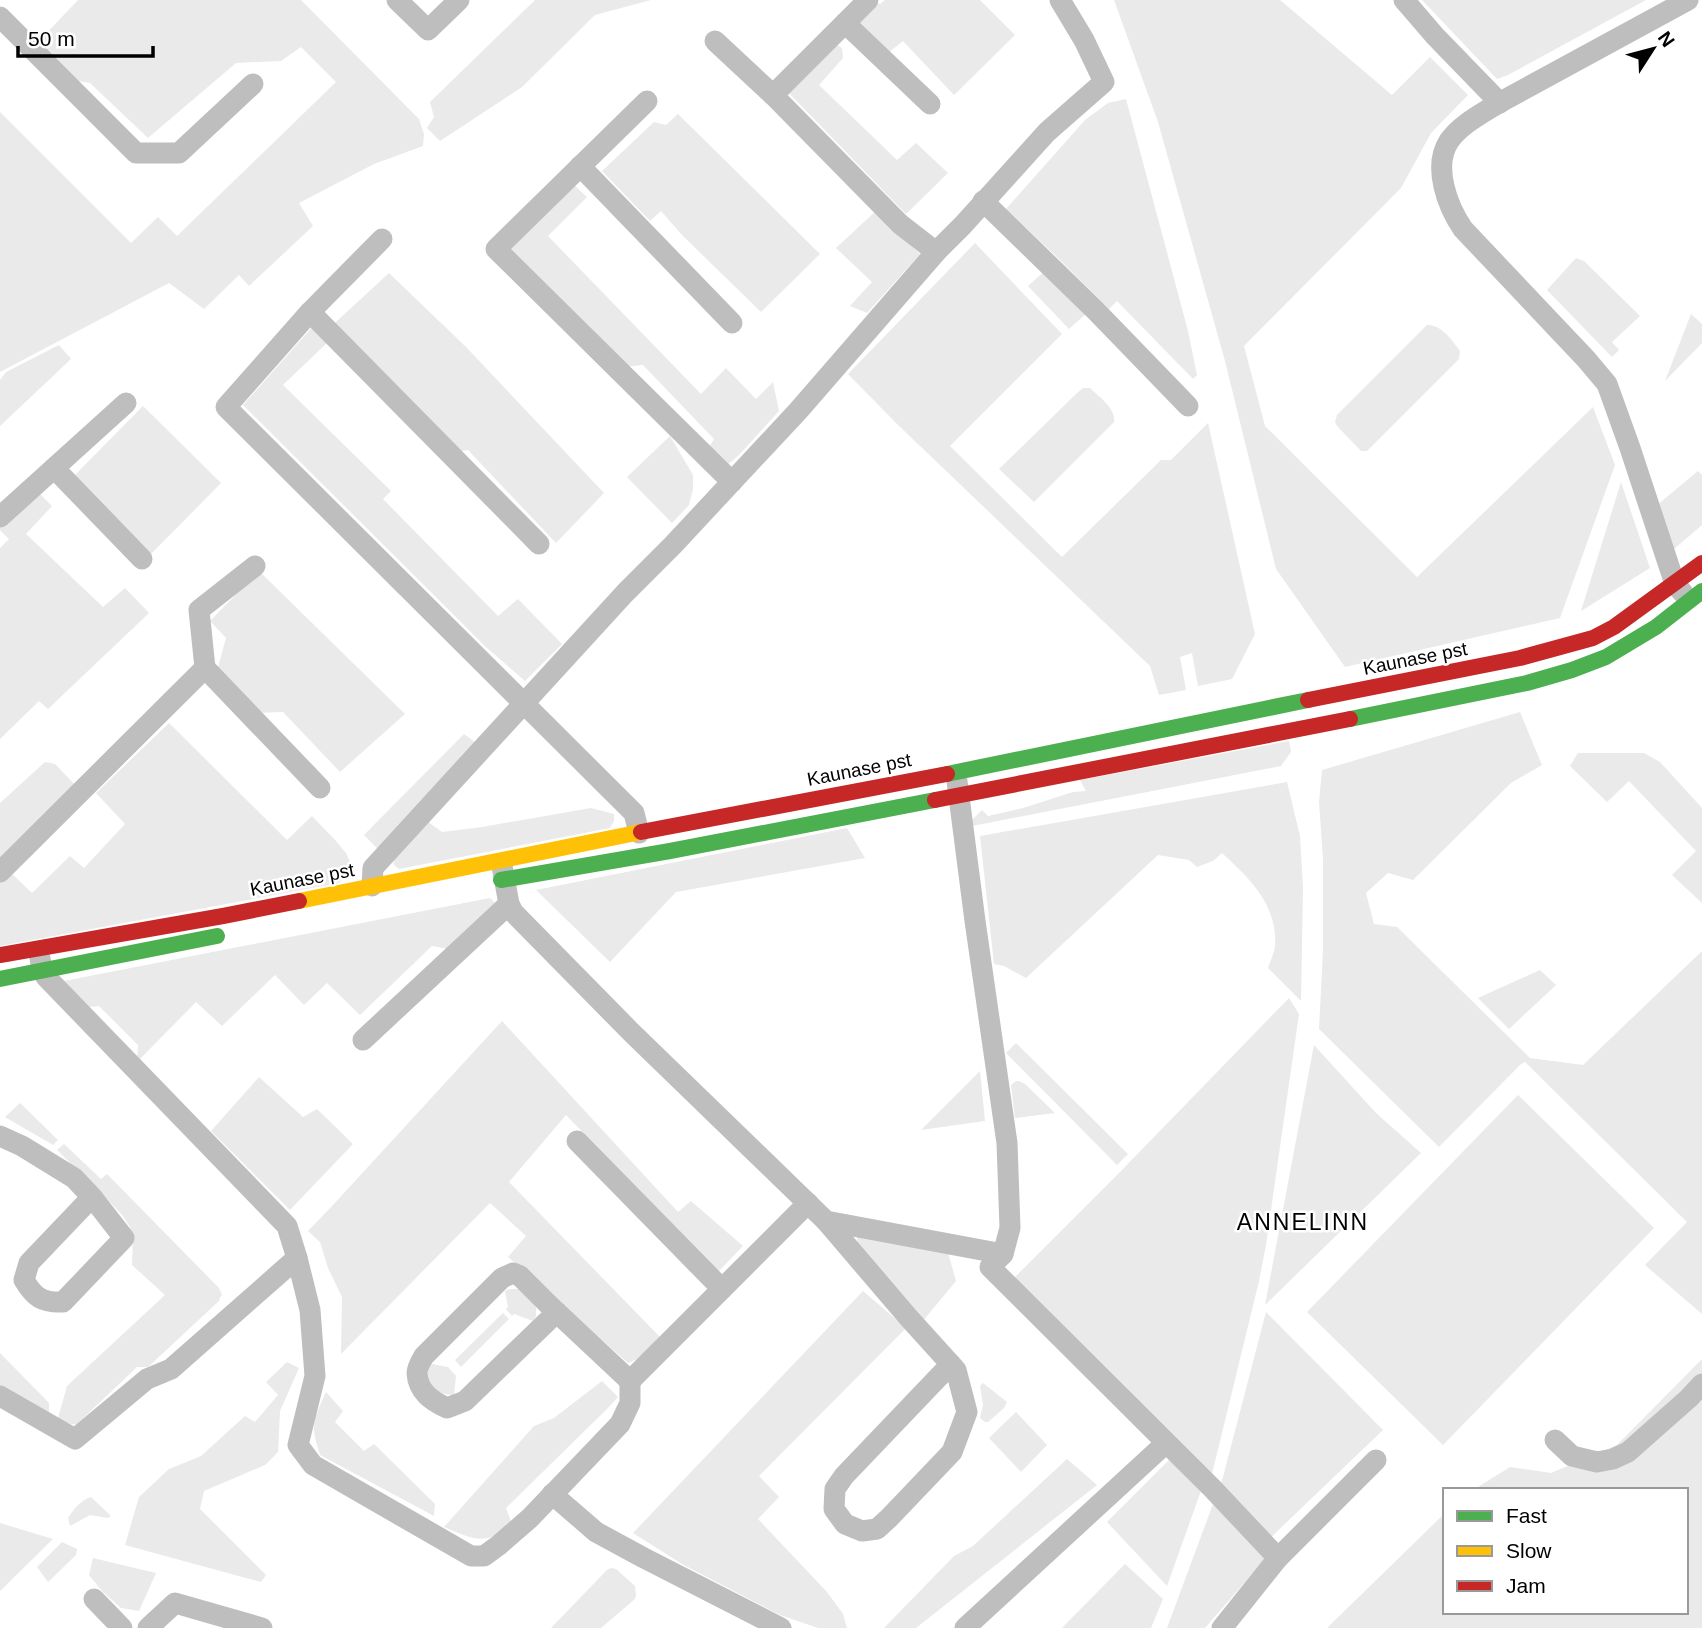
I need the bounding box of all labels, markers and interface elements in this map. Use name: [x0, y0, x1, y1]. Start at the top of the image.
scale bar: [18, 14, 152, 58]
north arrow: [1618, 14, 1688, 84]
text: 50 m: [28, 27, 75, 50]
text: N: [1654, 28, 1679, 51]
street label: Kaunase pst: [1361, 638, 1470, 679]
street label: Kaunase pst: [805, 749, 914, 790]
street label: Kaunase pst: [248, 859, 357, 900]
district label: ANNELINN: [1237, 1209, 1369, 1235]
legend: [1443, 1488, 1688, 1614]
text: Fast: [1506, 1504, 1547, 1527]
text: Slow: [1506, 1539, 1552, 1562]
text: Jam: [1506, 1574, 1546, 1597]

